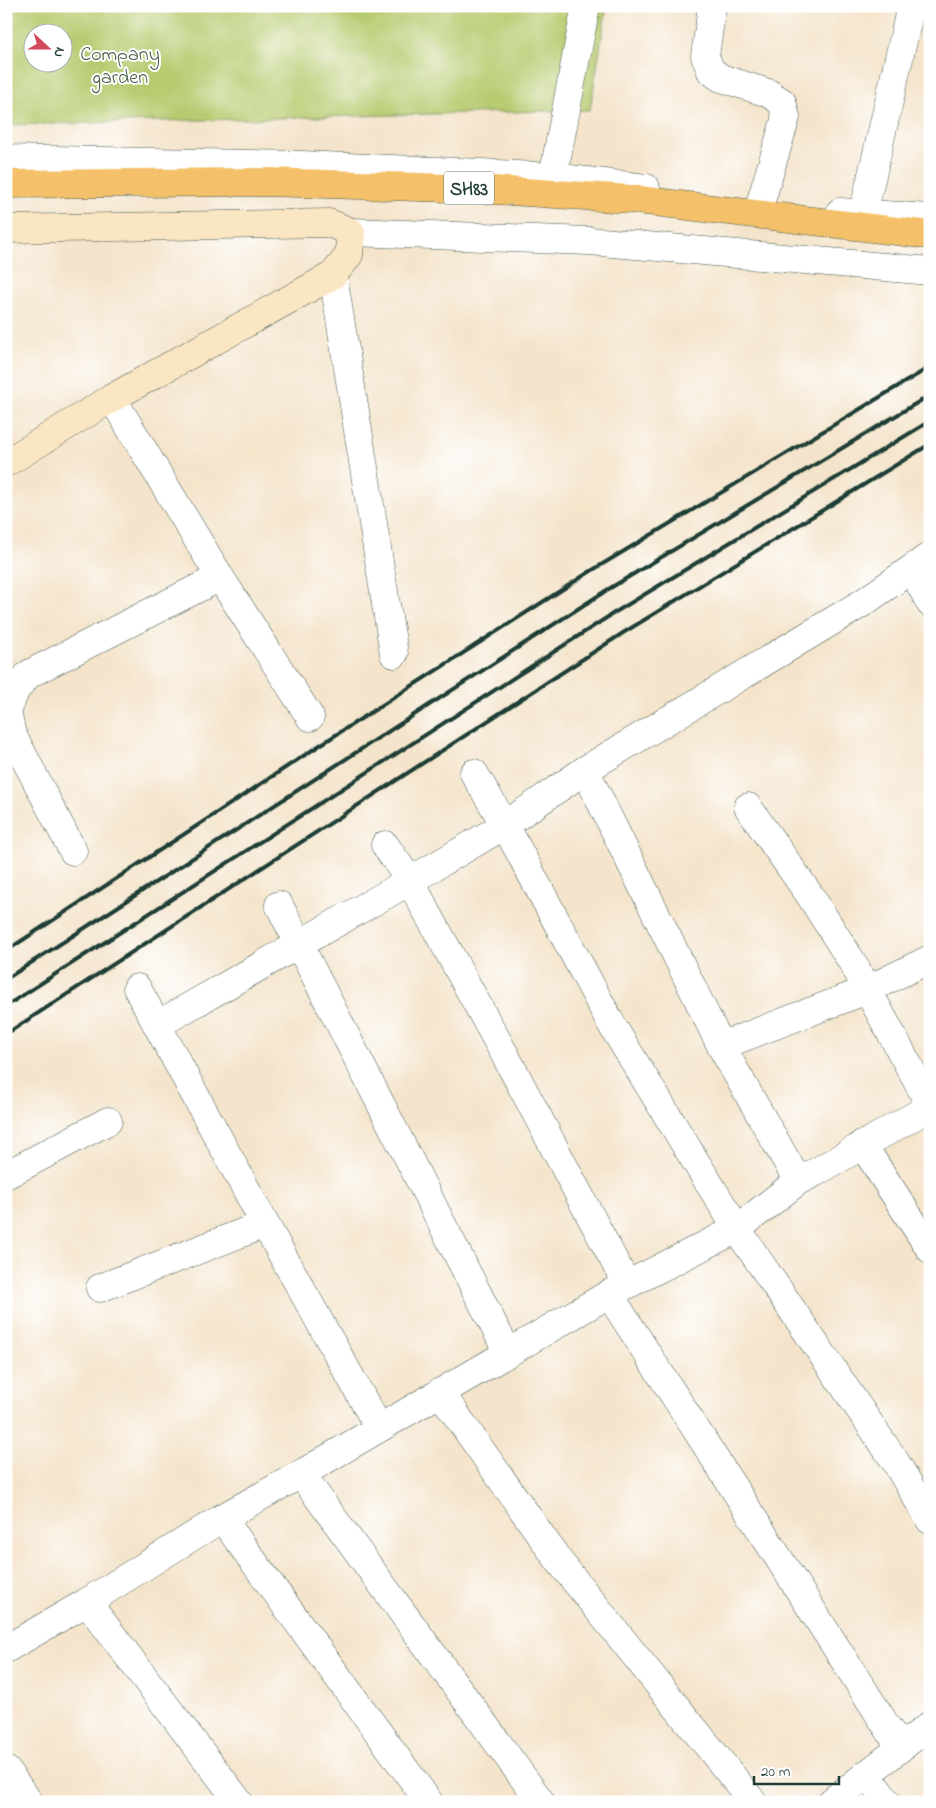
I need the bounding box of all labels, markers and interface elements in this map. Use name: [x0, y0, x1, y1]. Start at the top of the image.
north arrow: [22, 22, 72, 72]
park label: Company garden: [80, 41, 160, 94]
text: N: [47, 44, 70, 60]
road number: SH83: [444, 172, 494, 204]
scale bar: [754, 1753, 838, 1785]
text: 20 m: [761, 1761, 791, 1783]

